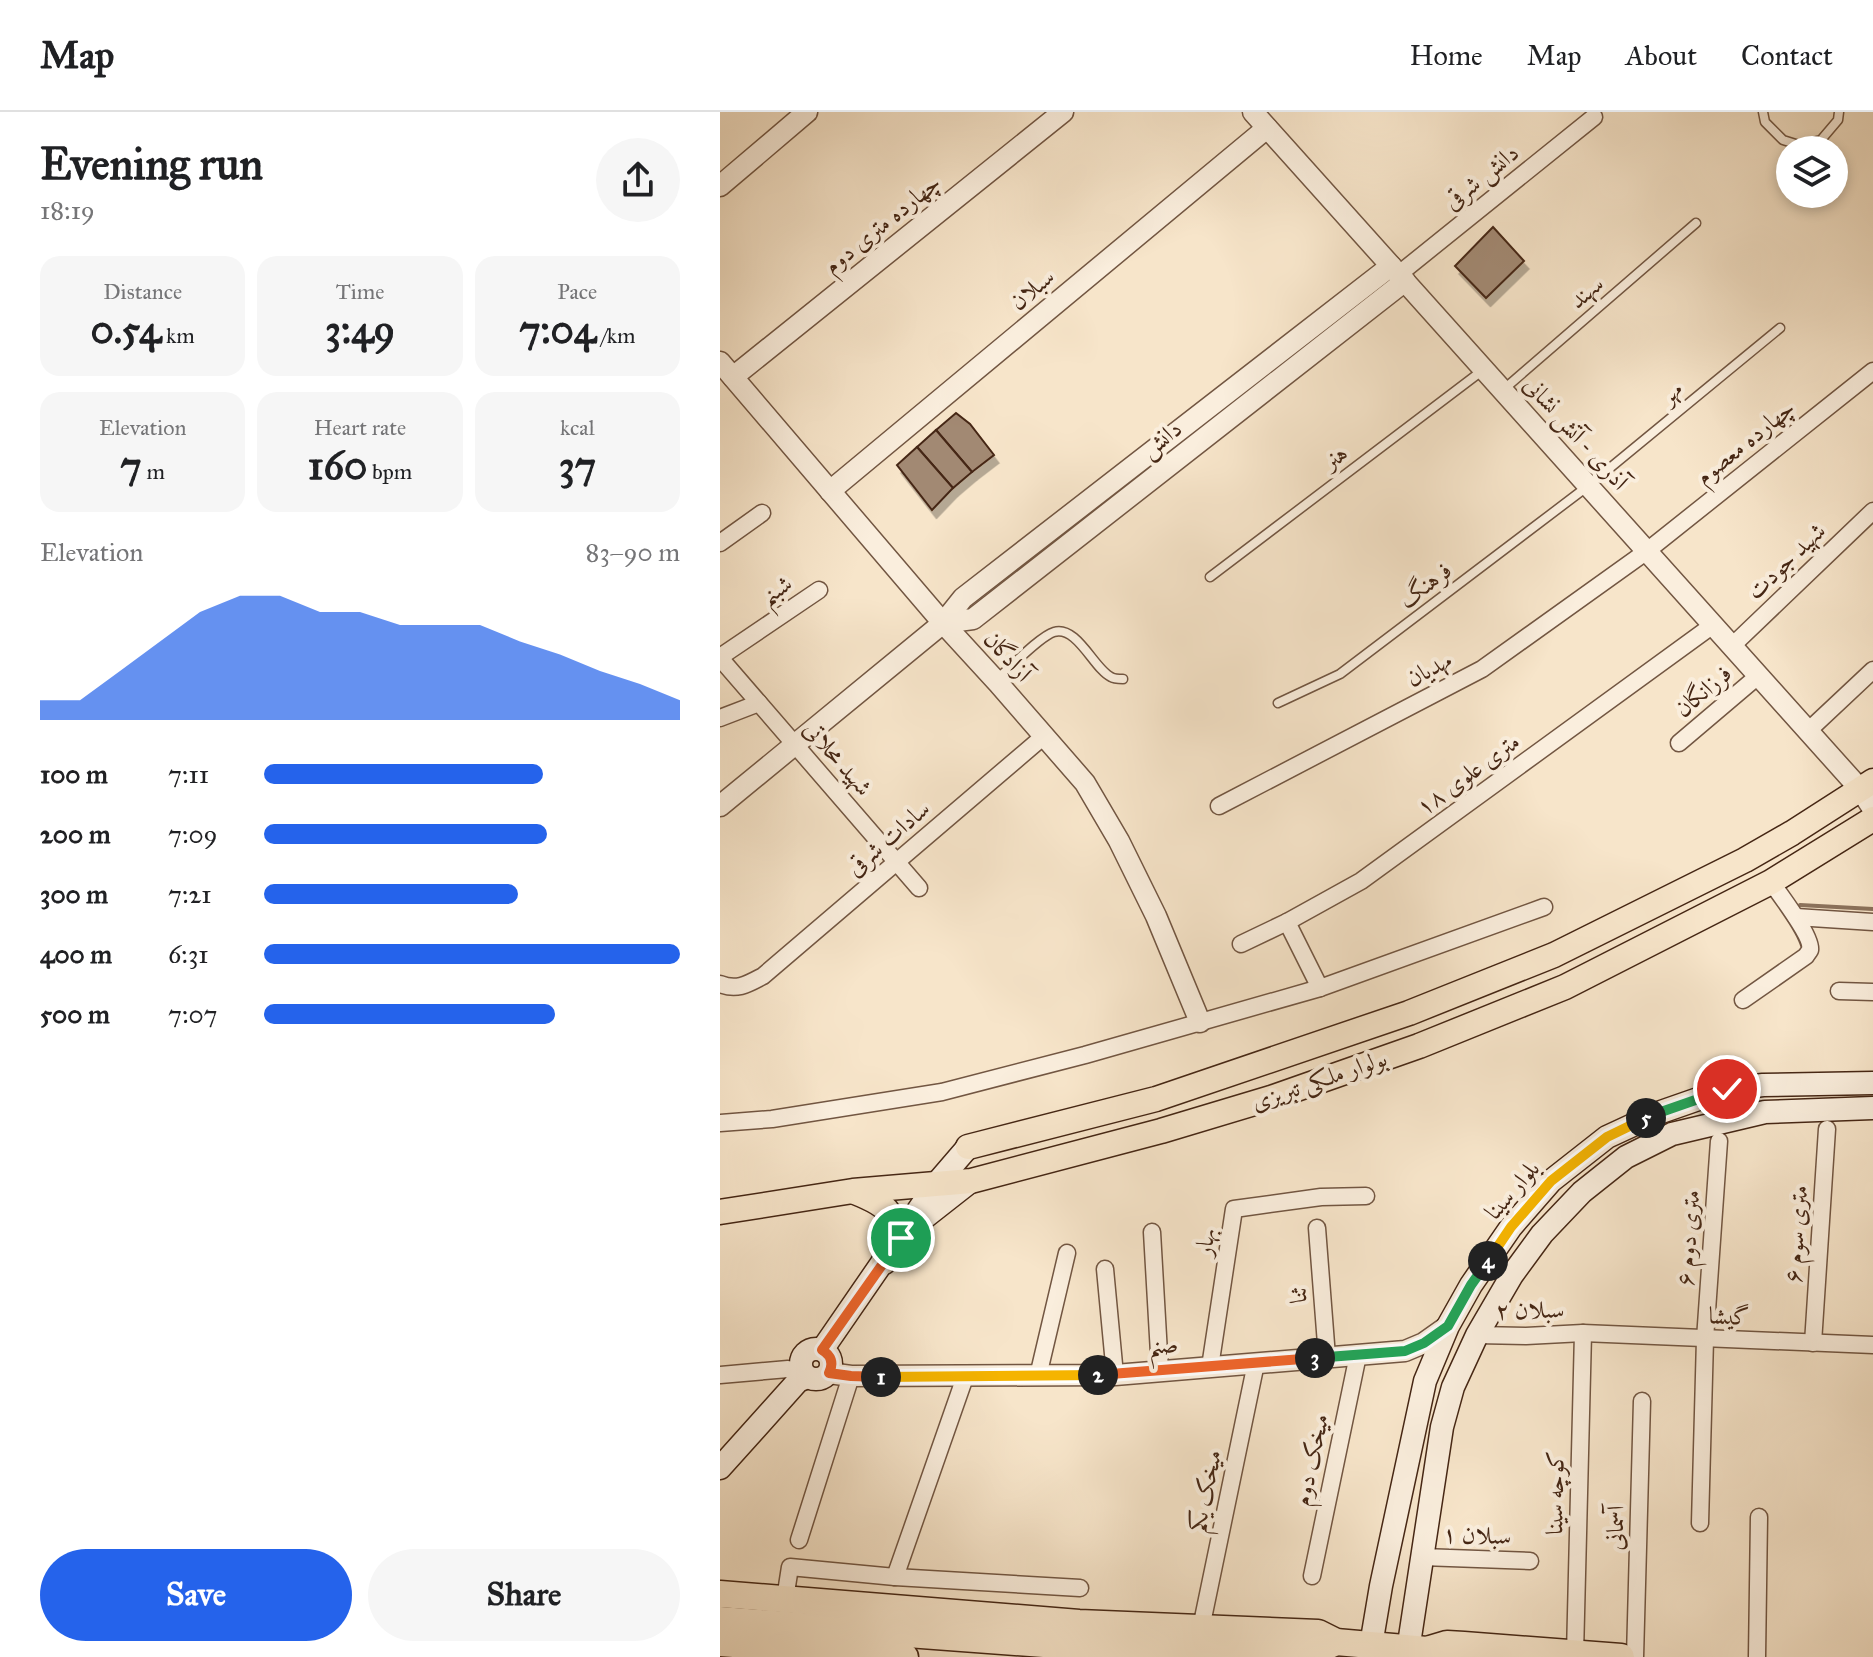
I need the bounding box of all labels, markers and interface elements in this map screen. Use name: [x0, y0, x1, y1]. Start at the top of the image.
text: Map: [40, 32, 114, 78]
text: Home: [1410, 38, 1483, 73]
text: Map: [1527, 38, 1581, 73]
text: About: [1625, 38, 1697, 73]
text: Contact: [1741, 38, 1833, 73]
map controls: [1776, 136, 1848, 208]
button: layers: [1776, 136, 1848, 208]
text: Evening run: [40, 137, 263, 191]
button: share: [596, 138, 680, 222]
street label: دانش شرقی: [1437, 138, 1525, 217]
street label: چهارده متری دوم: [817, 168, 950, 285]
text: 18:19: [40, 194, 95, 226]
street label: سبلان: [1003, 261, 1061, 317]
street label: سهند: [1562, 269, 1610, 315]
text: Distance: [103, 278, 182, 305]
text: Time: [336, 278, 384, 305]
text: Pace: [557, 278, 597, 305]
text: 0.54: [91, 305, 161, 354]
text: 3:49: [325, 305, 395, 354]
text: 7:04: [519, 305, 596, 354]
text: km: [161, 322, 195, 349]
text: /km: [596, 322, 636, 349]
street label: آذرى - آتش نشانى: [1516, 370, 1637, 499]
street label: مهر: [1651, 374, 1689, 412]
street label: چهارده معصوم: [1689, 393, 1805, 496]
text: Elevation: [99, 414, 186, 441]
text: Heart rate: [314, 414, 406, 441]
text: kcal: [560, 414, 595, 441]
street label: دانش: [1134, 414, 1188, 465]
street label: هنر: [1314, 438, 1354, 478]
text: 7: [120, 441, 142, 490]
text: 160: [308, 441, 367, 490]
text: 37: [559, 441, 596, 490]
text: m: [142, 458, 165, 485]
text: bpm: [367, 458, 412, 485]
street label: شهید جودت: [1740, 516, 1832, 606]
text: Elevation: [40, 536, 143, 568]
text: 83–90 m: [586, 536, 680, 568]
street label: فرهنگ: [1392, 555, 1458, 615]
street label: شبنم: [754, 568, 803, 619]
street label: آزادگان: [977, 624, 1041, 690]
street label: مهدیان: [1401, 645, 1457, 693]
street label: فرزانگان: [1668, 658, 1738, 724]
street label: شهید محلاتی: [797, 714, 879, 802]
street label: ۱۸ متری علوی: [1410, 726, 1526, 822]
text: 100 m: [40, 758, 108, 790]
text: 7:11: [168, 758, 209, 790]
street label: سادات شرقی: [840, 793, 937, 883]
text: 200 m: [40, 818, 111, 850]
text: 7:09: [168, 818, 218, 850]
text: 300 m: [40, 878, 108, 910]
text: 7:21: [168, 878, 212, 910]
text: 400 m: [40, 938, 112, 970]
text: 6:31: [168, 938, 209, 970]
text: 500 m: [40, 998, 110, 1030]
text: 7:07: [168, 998, 217, 1030]
street label: بولوار ملکی تبریزی: [1247, 1043, 1391, 1118]
pin: [1693, 1055, 1761, 1123]
icon: check: [1705, 1067, 1749, 1111]
pin: 5: [1626, 1098, 1666, 1138]
text: 5: [1641, 1104, 1651, 1131]
street label: بلوار سینا: [1478, 1154, 1546, 1226]
street label: ۶ متری سوم: [1778, 1184, 1820, 1284]
street label: ۶ متری دوم: [1670, 1189, 1712, 1288]
pin: [867, 1204, 935, 1272]
icon: arrive: [879, 1216, 923, 1260]
street label: بهار: [1188, 1226, 1222, 1260]
pin: 4: [1468, 1241, 1508, 1281]
text: 4: [1482, 1247, 1494, 1274]
street label: ثنا: [1282, 1285, 1314, 1305]
street label: سبلان ۲: [1495, 1294, 1565, 1326]
street label: گیشا: [1708, 1300, 1750, 1332]
street label: صنم: [1147, 1329, 1180, 1370]
pin: 3: [1295, 1338, 1335, 1378]
text: 3: [1311, 1344, 1319, 1371]
pin: 2: [1078, 1355, 1118, 1395]
pin: 1: [861, 1357, 901, 1397]
text: 2: [1093, 1361, 1103, 1388]
text: 1: [877, 1363, 885, 1390]
street label: میخک دوم: [1287, 1411, 1341, 1510]
street label: میخک یکم: [1182, 1447, 1235, 1536]
street label: کوچه سینا: [1539, 1451, 1573, 1535]
street label: آسمانی: [1600, 1502, 1630, 1551]
street label: سبلان ۱: [1442, 1519, 1512, 1551]
button: Save: [40, 1549, 352, 1641]
button: Share: [368, 1549, 680, 1641]

